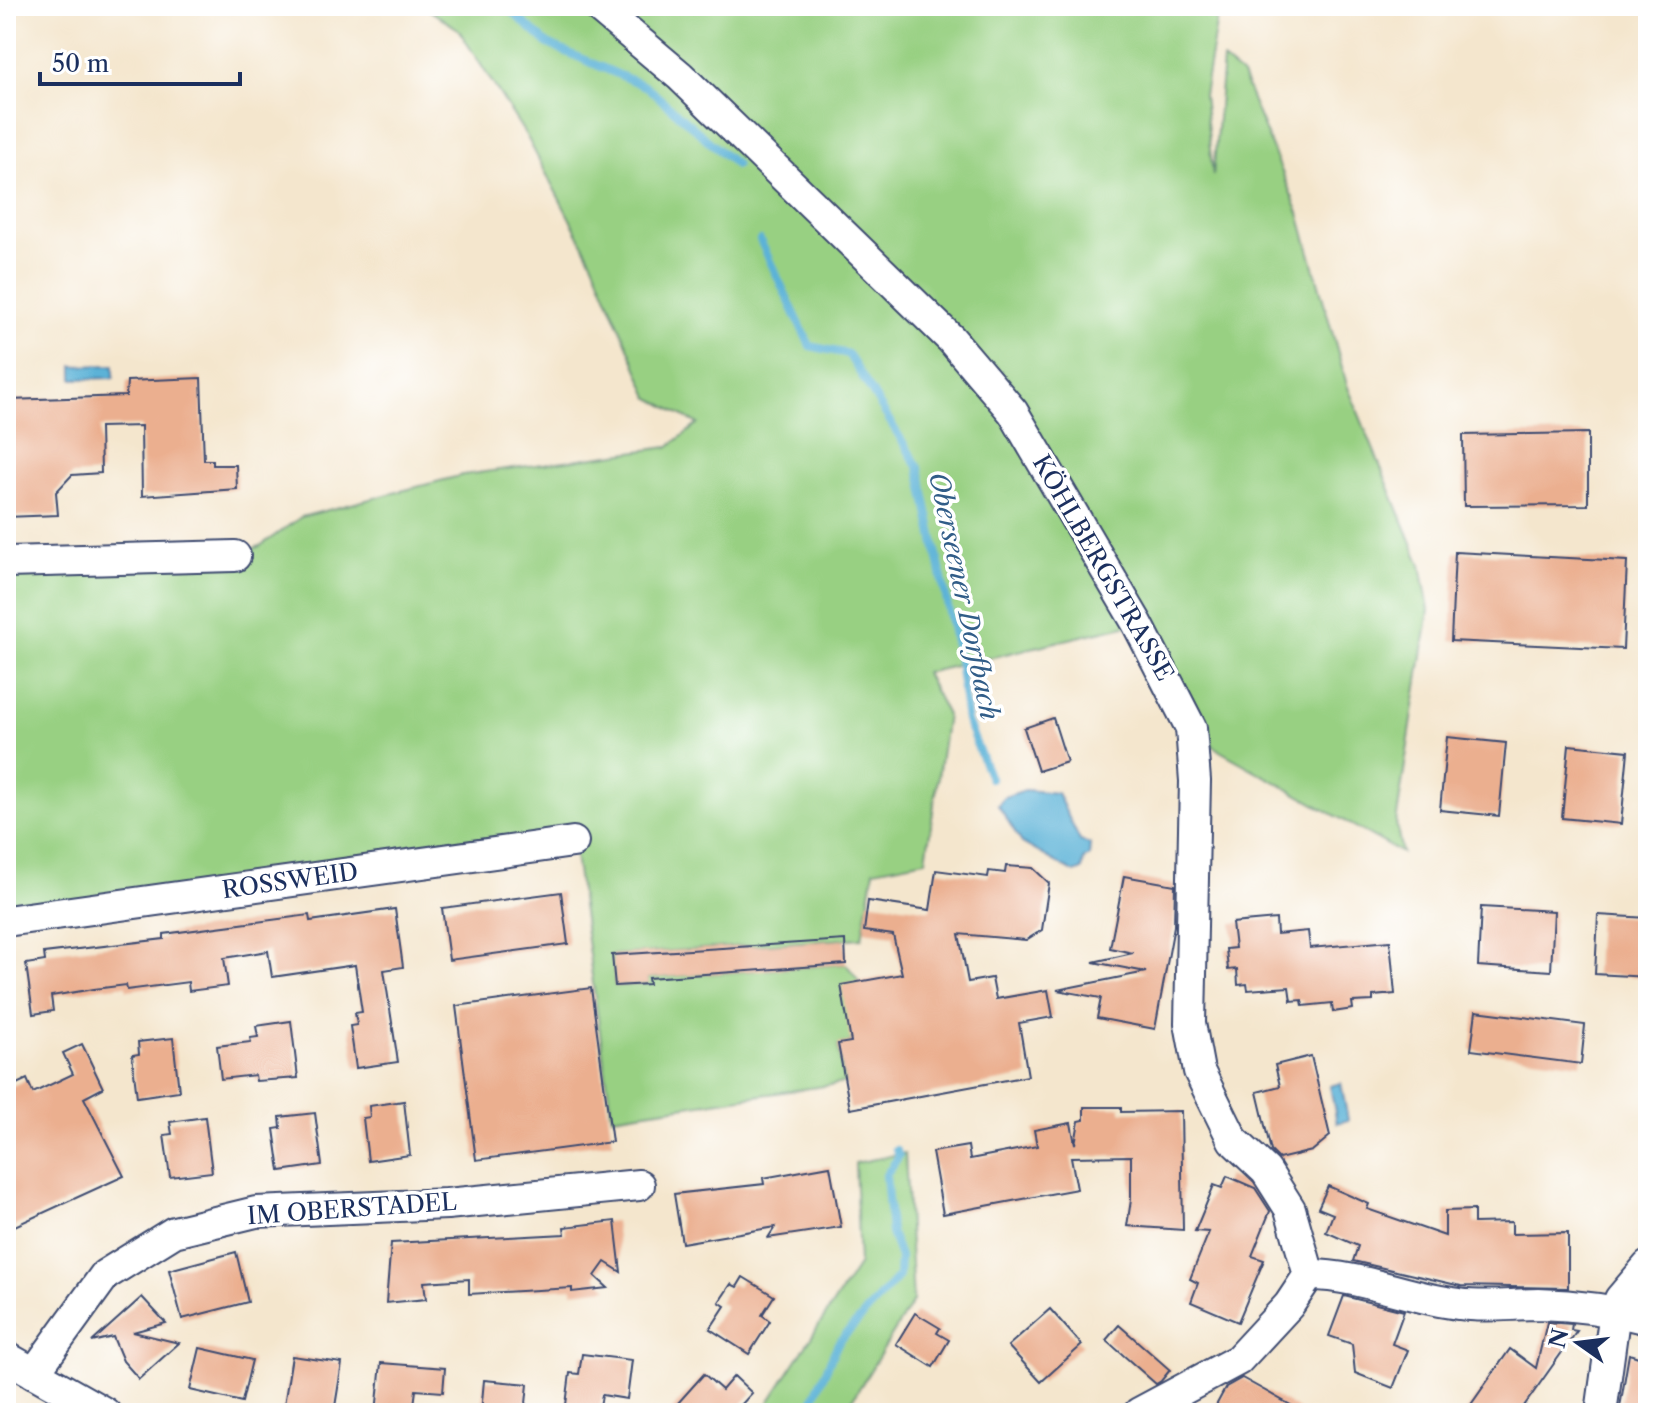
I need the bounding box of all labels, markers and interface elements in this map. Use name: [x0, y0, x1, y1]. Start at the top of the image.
scale bar: [40, 36, 240, 86]
text: 50 m: [52, 49, 109, 78]
street label: KÖHLBERGSTRASSE: [1027, 450, 1180, 686]
water label: Oberseener Dorfbach: [922, 469, 1006, 723]
street label: ROSSWEID: [220, 857, 360, 904]
street label: IM OBERSTADEL: [246, 1187, 458, 1230]
north arrow: [1538, 1303, 1618, 1383]
text: N: [1544, 1326, 1574, 1351]

